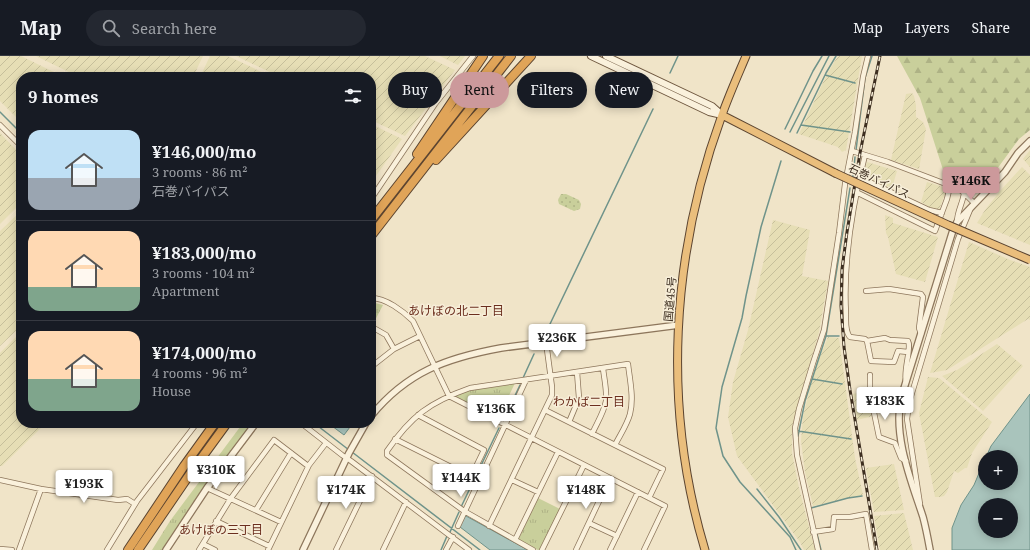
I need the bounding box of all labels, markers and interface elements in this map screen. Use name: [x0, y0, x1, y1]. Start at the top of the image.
search box: [86, 10, 366, 46]
text: Map: [20, 15, 62, 41]
icon: search: [100, 17, 122, 39]
text: Search here: [132, 18, 217, 38]
text: Map: [853, 18, 883, 37]
text: Layers: [905, 18, 950, 37]
text: Share: [972, 18, 1010, 37]
chip: Buy: [388, 72, 442, 108]
chip: Rent: [450, 72, 509, 108]
chip: Filters: [517, 72, 587, 108]
chip: New: [595, 72, 653, 108]
text: 9 homes: [28, 85, 98, 108]
icon: filters: [342, 85, 364, 107]
text: ¥146,000/mo: [152, 140, 256, 163]
icon: home: [60, 146, 108, 194]
street label: 石巻バイパス: [846, 160, 912, 201]
text: 3 rooms · 86 m²: [152, 163, 247, 181]
pin: ¥146K: [943, 167, 999, 201]
text: ¥146K: [952, 171, 990, 189]
text: 石巻バイパス: [152, 182, 230, 200]
text: ¥183,000/mo: [152, 241, 256, 264]
icon: home: [60, 247, 108, 295]
text: 3 rooms · 104 m²: [152, 264, 255, 282]
street label: 国道45号: [660, 276, 679, 322]
text: Apartment: [152, 282, 219, 300]
district label: あけぼの北二丁目: [408, 302, 504, 319]
pin: ¥236K: [529, 324, 585, 358]
text: ¥236K: [538, 328, 576, 346]
text: ¥174,000/mo: [152, 341, 256, 364]
icon: home: [60, 347, 108, 395]
text: 4 rooms · 96 m²: [152, 364, 247, 382]
text: House: [152, 382, 191, 400]
pin: ¥183K: [857, 387, 913, 421]
text: ¥183K: [866, 391, 904, 409]
district label: わかば二丁目: [553, 393, 625, 410]
pin: ¥136K: [468, 395, 524, 429]
text: ¥136K: [477, 399, 515, 417]
map controls: [978, 450, 1018, 538]
button: +: [978, 450, 1018, 490]
pin: ¥310K: [188, 456, 244, 490]
text: ¥310K: [197, 460, 235, 478]
pin: ¥144K: [433, 464, 489, 498]
text: ¥144K: [442, 468, 480, 486]
pin: ¥193K: [56, 470, 112, 504]
text: ¥193K: [65, 474, 103, 492]
pin: ¥174K: [318, 476, 374, 510]
pin: ¥148K: [558, 476, 614, 510]
text: ¥174K: [327, 480, 365, 498]
text: ¥148K: [567, 480, 605, 498]
button: −: [978, 498, 1018, 538]
district label: あけぼの三丁目: [179, 521, 263, 538]

